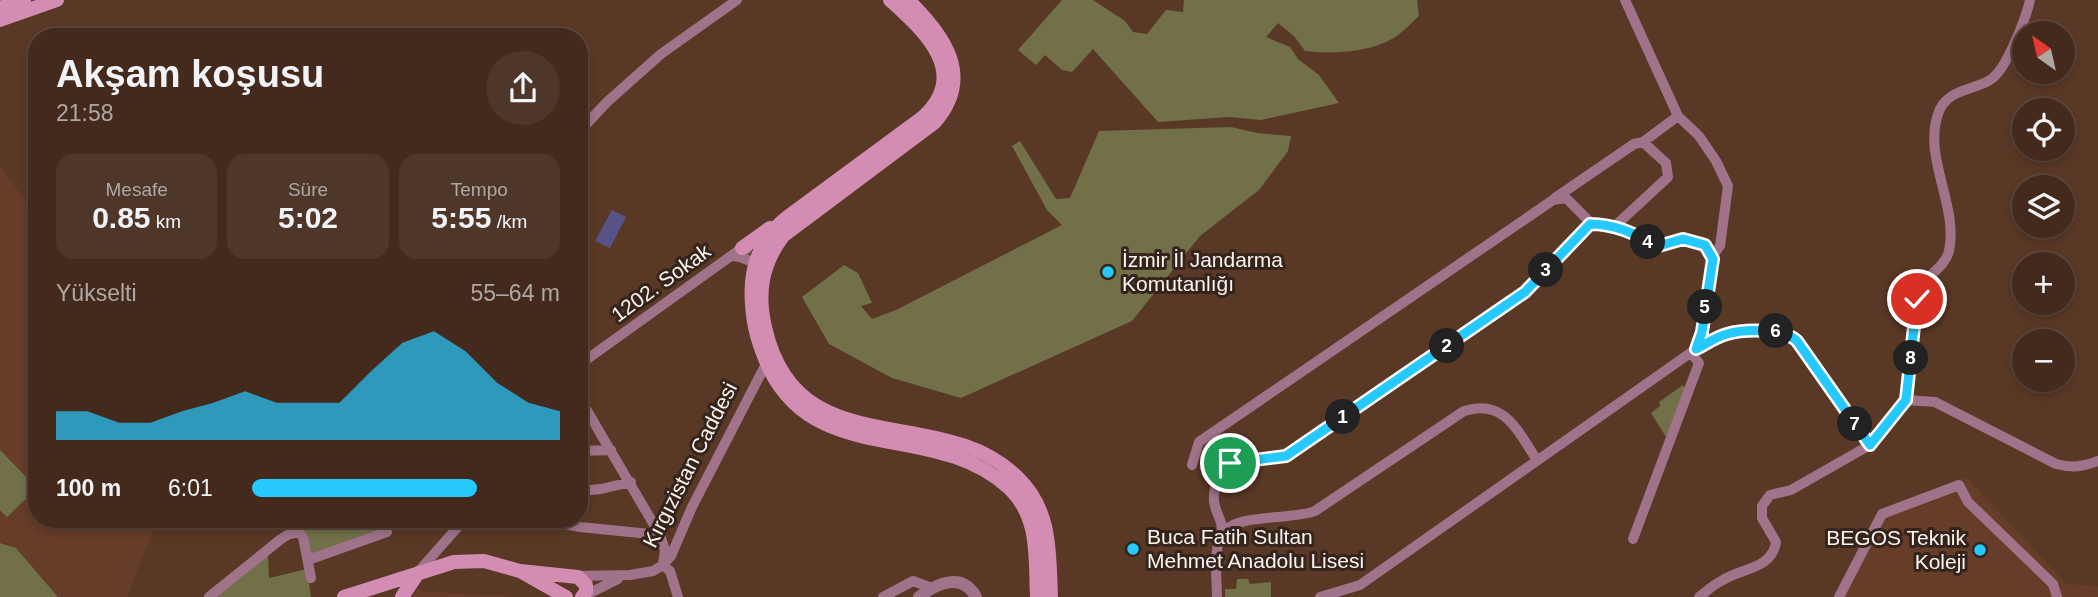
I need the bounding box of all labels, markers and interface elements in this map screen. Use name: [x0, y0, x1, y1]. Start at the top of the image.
north arrow: [2012, 21, 2076, 84]
map controls: [2012, 21, 2075, 392]
button: share: [486, 51, 560, 125]
text: Akşam koşusu: [56, 53, 324, 95]
button: locate: [2012, 98, 2075, 161]
text: 21:58: [56, 100, 114, 126]
button: layers: [2012, 175, 2075, 238]
text: Mesafe: [106, 179, 168, 200]
text: Süre: [288, 179, 328, 200]
text: Tempo: [451, 179, 508, 200]
text: 0.85: [92, 201, 151, 234]
text: 5:02: [278, 201, 338, 234]
text: 5:55: [431, 201, 491, 234]
text: km: [151, 211, 181, 232]
text: /km: [491, 211, 527, 232]
pin: 4: [1630, 224, 1666, 260]
text: 4: [1642, 231, 1653, 252]
street label: 1202. Sokak: [607, 239, 715, 326]
place label: İzmir İl Jandarma Komutanlığı: [1122, 248, 1283, 295]
pin: 3: [1528, 252, 1564, 288]
button: +: [2012, 252, 2075, 315]
text: 3: [1540, 259, 1551, 280]
marker: İzmir İl Jandarma Komutanlığı: [1100, 264, 1116, 280]
pin: [1887, 269, 1947, 329]
text: Yükselti: [56, 280, 137, 306]
text: 55–64 m: [470, 280, 560, 306]
icon: check: [1898, 280, 1936, 318]
pin: 5: [1688, 290, 1722, 324]
text: 5: [1699, 296, 1710, 317]
pin: 6: [1758, 314, 1794, 348]
text: 6: [1770, 320, 1781, 341]
pin: 2: [1430, 328, 1464, 364]
button: −: [2012, 329, 2075, 392]
text: 2: [1441, 335, 1452, 356]
pin: 8: [1894, 340, 1928, 376]
text: 8: [1905, 347, 1916, 368]
street label: Kırgızistan Caddesi: [638, 378, 741, 551]
pin: 1: [1326, 400, 1360, 434]
text: 1: [1337, 406, 1348, 427]
pin: 7: [1838, 406, 1872, 442]
text: 7: [1849, 413, 1860, 434]
pin: [1200, 433, 1260, 493]
icon: arrive: [1211, 444, 1249, 482]
text: 100 m: [56, 475, 121, 501]
text: 6:01: [168, 475, 213, 501]
place label: Buca Fatih Sultan Mehmet Anadolu Lisesi: [1147, 525, 1364, 572]
place label: BEGOS Teknik Koleji: [1826, 526, 1966, 573]
marker: Buca Fatih Sultan Mehmet Anadolu Lisesi: [1125, 541, 1141, 557]
marker: BEGOS Teknik Koleji: [1972, 542, 1988, 558]

